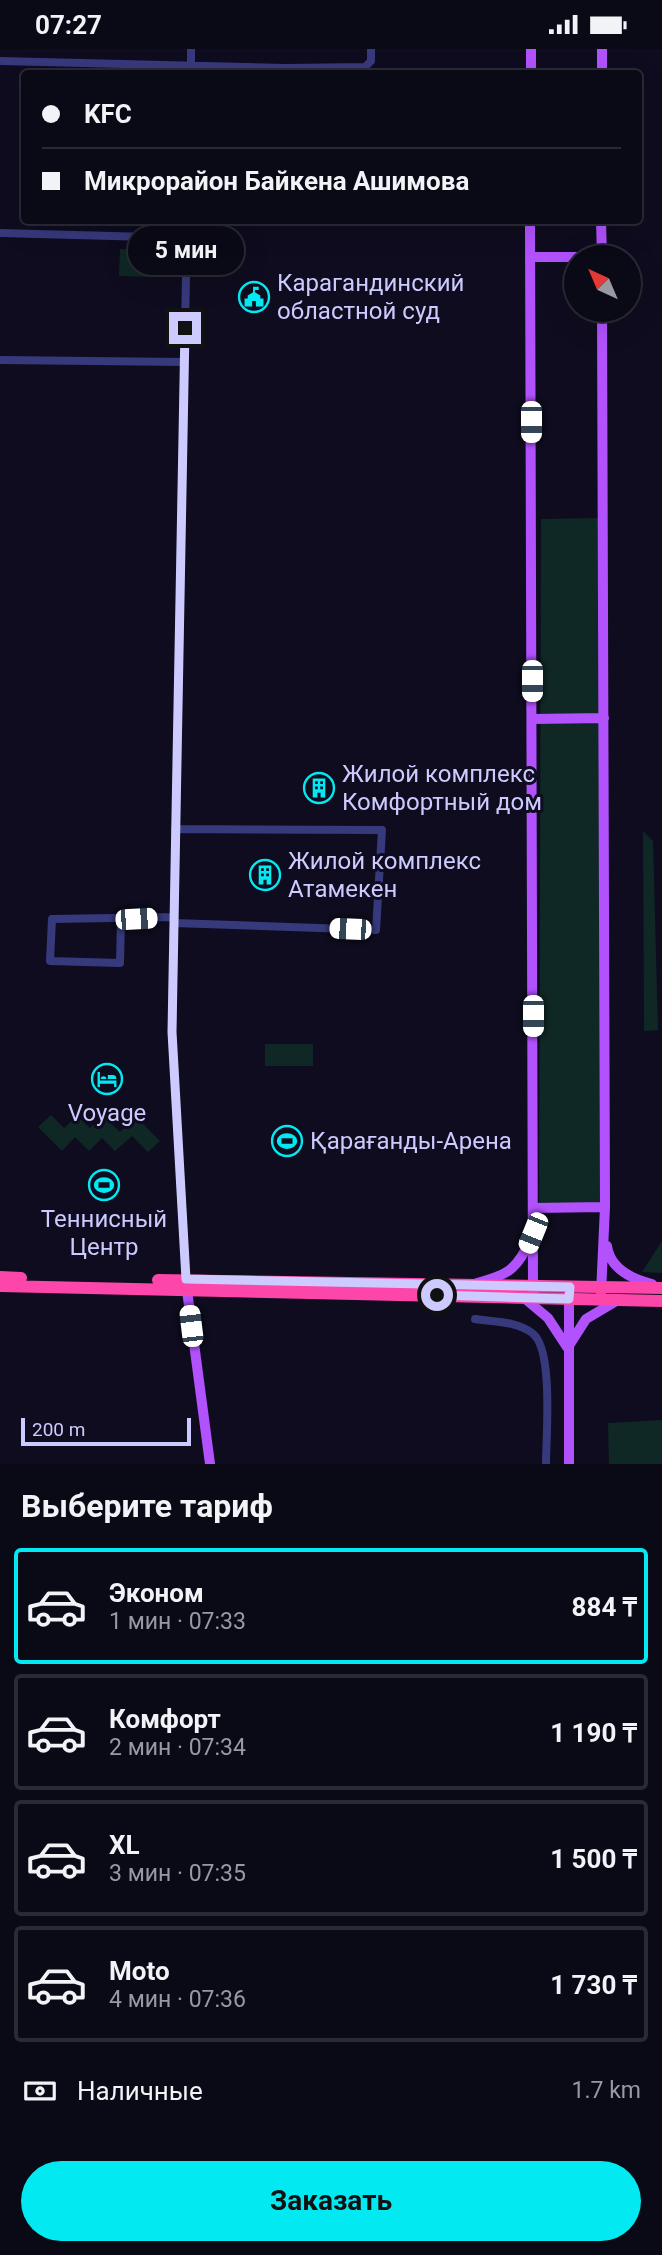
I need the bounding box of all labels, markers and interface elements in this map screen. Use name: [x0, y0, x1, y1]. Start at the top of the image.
text: 07:27: [35, 10, 102, 40]
text: KFC: [84, 99, 132, 129]
text: Микрорайон Байкена Ашимова: [84, 166, 469, 196]
callout: 5 мин: [127, 226, 243, 275]
text: 5 мин: [155, 237, 217, 264]
north arrow: [564, 245, 640, 322]
map controls: [564, 245, 641, 322]
place label: Карагандинский областной суд: [277, 269, 464, 325]
public building icon: Карагандинский областной суд: [237, 280, 271, 314]
route end: [169, 312, 201, 344]
car: [521, 401, 542, 443]
car: [522, 660, 543, 702]
place label: Жилой комплекс Комфортный дом: [342, 760, 542, 816]
building icon: Жилой комплекс Комфортный дом: [302, 771, 336, 805]
place label: Жилой комплекс Атамекен: [288, 847, 481, 903]
building icon: Жилой комплекс Атамекен: [248, 858, 282, 892]
car: [115, 907, 158, 931]
car: [329, 918, 372, 940]
car: [523, 995, 544, 1037]
hotel icon: Voyage: [90, 1062, 124, 1096]
place label: Voyage: [68, 1099, 146, 1127]
sports icon: Қарағанды-Арена: [270, 1124, 304, 1158]
place label: Қарағанды-Арена: [310, 1127, 512, 1155]
sports icon: Теннисный Центр: [87, 1168, 121, 1202]
place label: Теннисный Центр: [41, 1205, 167, 1261]
car: [516, 1210, 551, 1256]
route start: [421, 1279, 453, 1311]
car: [179, 1304, 204, 1348]
scale bar: [21, 1415, 191, 1447]
text: 200 m: [32, 1418, 85, 1441]
text: Выберите тариф: [21, 1487, 273, 1525]
icon: car: [25, 1575, 88, 1638]
text: Эконом: [109, 1578, 204, 1608]
text: 884 ₸: [572, 1592, 637, 1622]
text: 1 мин · 07:33: [109, 1608, 246, 1635]
icon: car: [25, 1701, 88, 1764]
text: Комфорт: [109, 1704, 221, 1734]
text: 1 190 ₸: [550, 1718, 637, 1748]
text: 2 мин · 07:34: [109, 1734, 246, 1761]
icon: car: [25, 1827, 88, 1890]
text: XL: [109, 1830, 140, 1860]
text: 1 500 ₸: [550, 1844, 637, 1874]
text: 3 мин · 07:35: [109, 1860, 246, 1887]
icon: car: [25, 1953, 88, 2016]
text: Moto: [109, 1956, 170, 1986]
text: 1 730 ₸: [550, 1970, 637, 2000]
text: 4 мин · 07:36: [109, 1986, 246, 2013]
icon: cash: [21, 2072, 59, 2110]
text: Наличные: [77, 2076, 203, 2106]
text: 1.7 km: [572, 2077, 641, 2104]
button: Заказать: [21, 2161, 641, 2241]

